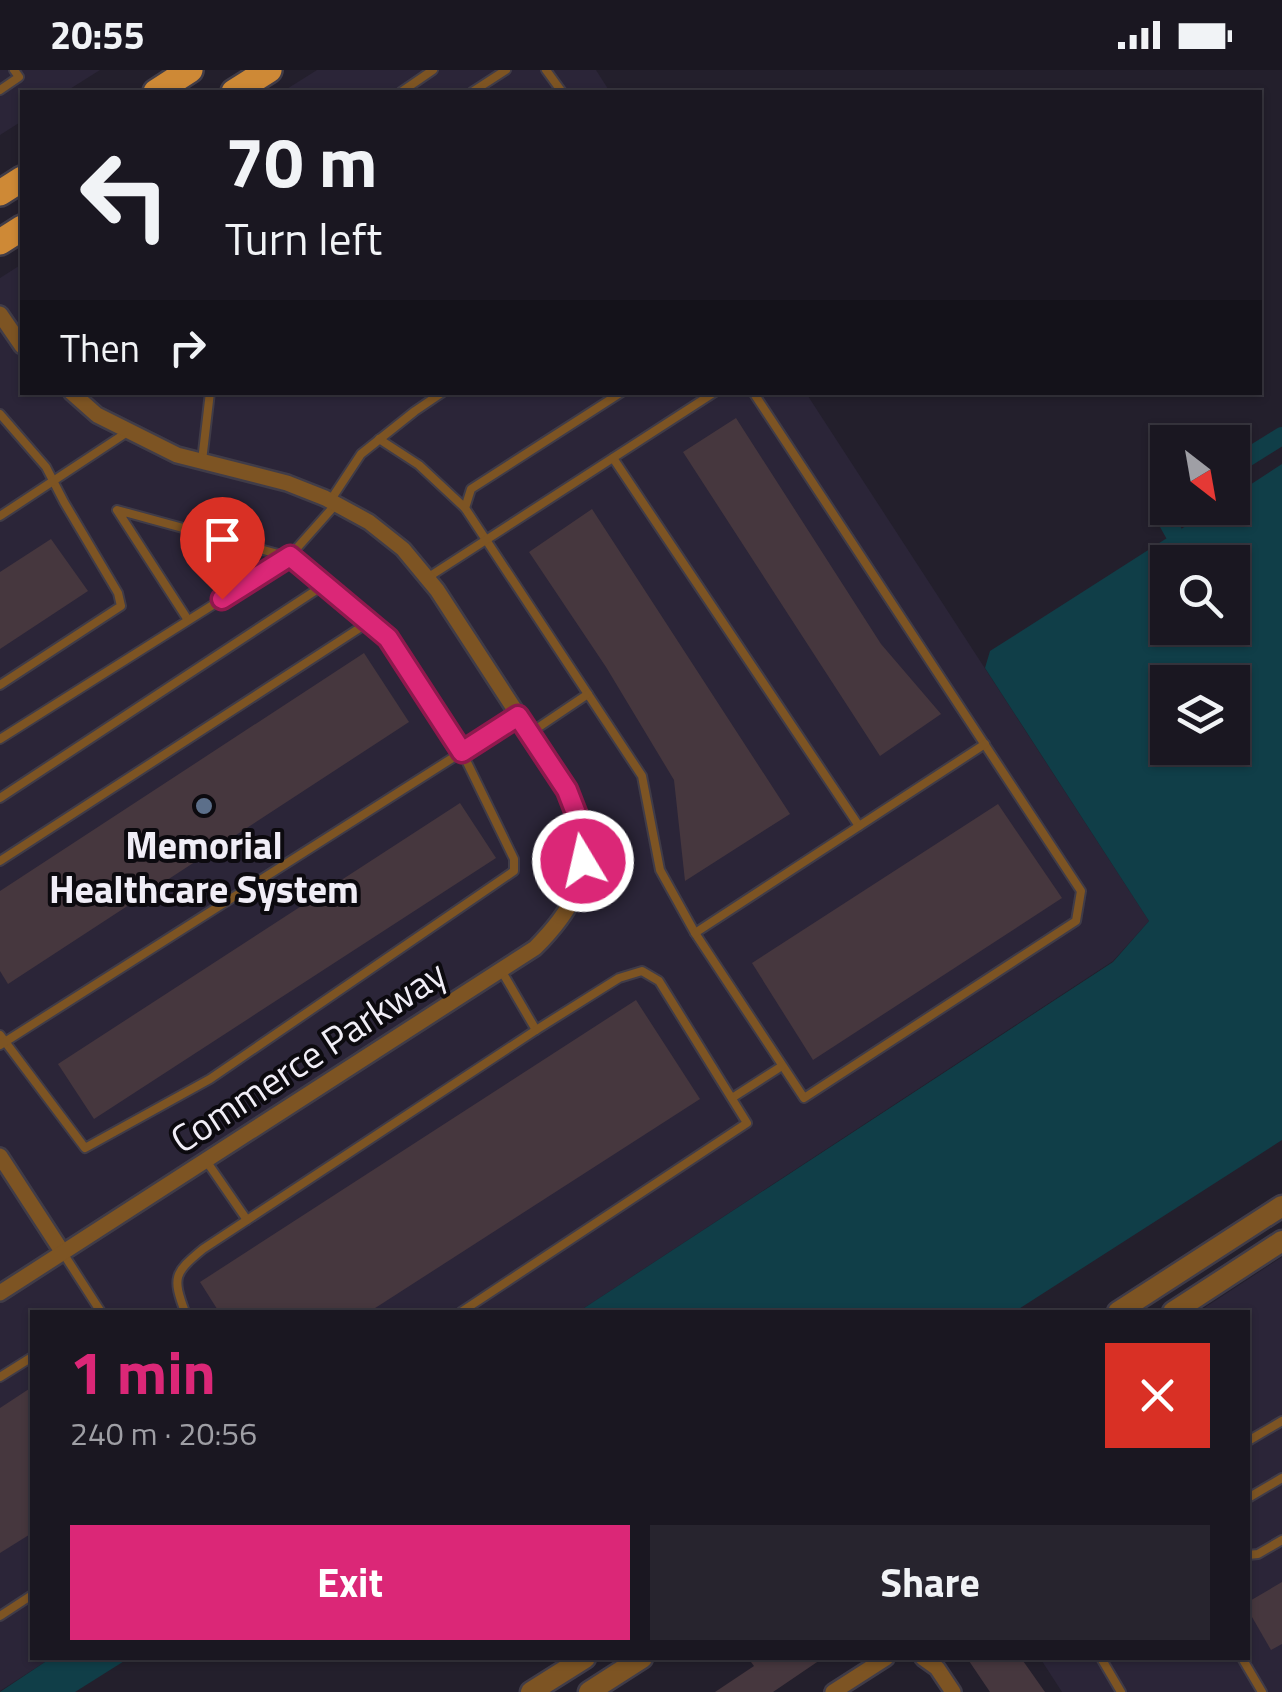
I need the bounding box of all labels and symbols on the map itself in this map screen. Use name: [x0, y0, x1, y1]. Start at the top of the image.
north arrow: [1150, 425, 1250, 525]
pin: [180, 497, 265, 600]
marker: Memorial Healthcare System: [193, 795, 215, 817]
position arrow: [531, 809, 635, 913]
place label: Memorial Healthcare System: [49, 816, 359, 918]
street label: Commerce Parkway: [159, 945, 457, 1167]

